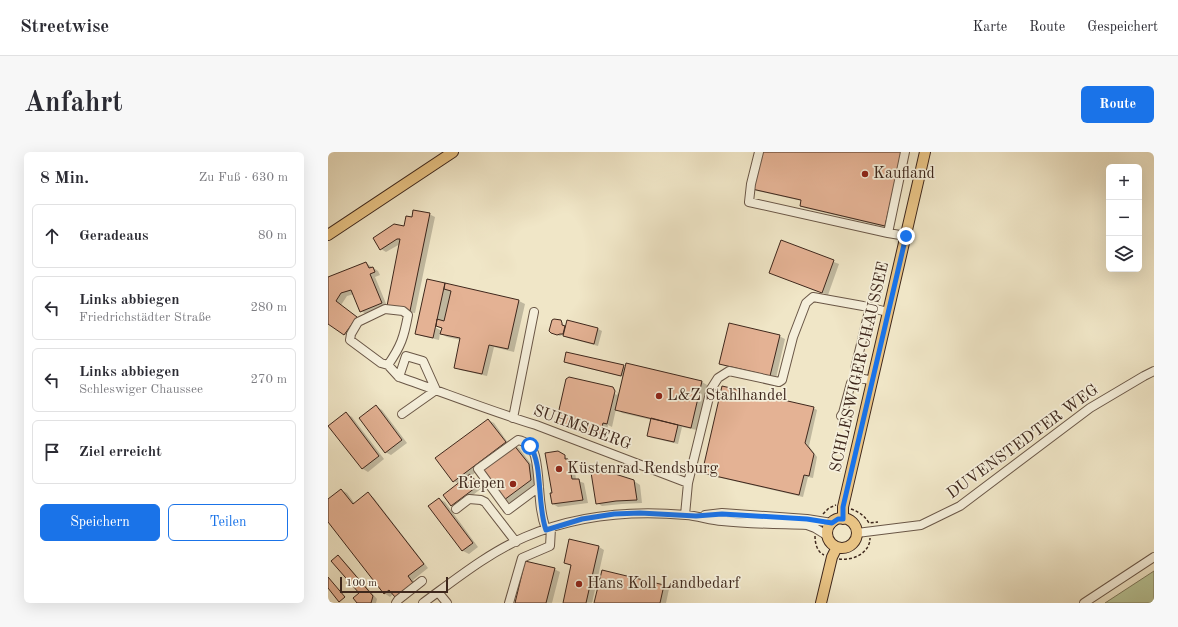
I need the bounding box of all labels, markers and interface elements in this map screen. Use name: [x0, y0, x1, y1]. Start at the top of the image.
text: Streetwise: [20, 18, 109, 37]
text: Karte: [973, 20, 1007, 34]
text: Route: [1029, 20, 1065, 34]
text: Gespeichert: [1087, 20, 1158, 34]
button: Route: [1081, 86, 1154, 123]
text: Anfahrt: [24, 90, 123, 118]
map controls: [1106, 164, 1142, 272]
button: +: [1106, 164, 1142, 200]
place label: Kaufland: [873, 166, 935, 182]
marker: Kaufland: [860, 169, 870, 179]
text: 8 Min.: [40, 170, 89, 187]
text: Zu Fuß · 630 m: [199, 171, 288, 184]
button: −: [1106, 200, 1142, 236]
icon: ahead: [41, 225, 63, 247]
route end: [897, 227, 915, 245]
text: Geradeaus: [79, 229, 148, 244]
text: 80 m: [258, 229, 287, 242]
button: layers: [1106, 236, 1142, 272]
street label: SCHLESWIGER CHAUSSEE: [828, 260, 892, 474]
text: Links abbiegen: [79, 293, 180, 308]
icon: left: [41, 297, 63, 319]
text: 280 m: [250, 301, 287, 314]
text: Friedrichstädter Straße: [79, 311, 211, 324]
text: Links abbiegen: [79, 365, 180, 380]
icon: left: [41, 369, 63, 391]
text: 270 m: [250, 373, 287, 386]
street label: DUVENSTEDTER WEG: [944, 382, 1102, 502]
text: Schleswiger Chaussee: [79, 383, 203, 396]
place label: L&Z Stahlhandel: [667, 388, 787, 404]
marker: L&Z Stahlhandel: [654, 391, 664, 401]
street label: SUHMSBERG: [531, 403, 634, 453]
route start: [521, 437, 539, 455]
icon: arrive: [41, 441, 63, 463]
text: Ziel erreicht: [79, 445, 162, 460]
place label: Küstenrad Rendsburg: [567, 461, 719, 477]
marker: Küstenrad Rendsburg: [554, 464, 564, 474]
place label: Riepen: [458, 476, 505, 492]
marker: Riepen: [508, 479, 518, 489]
button: Speichern: [40, 504, 160, 541]
button: Teilen: [168, 504, 288, 541]
scale bar: [340, 575, 448, 594]
place label: Hans Koll Landbedarf: [587, 576, 741, 592]
text: 100 m: [346, 578, 377, 589]
marker: Hans Koll Landbedarf: [574, 579, 584, 589]

